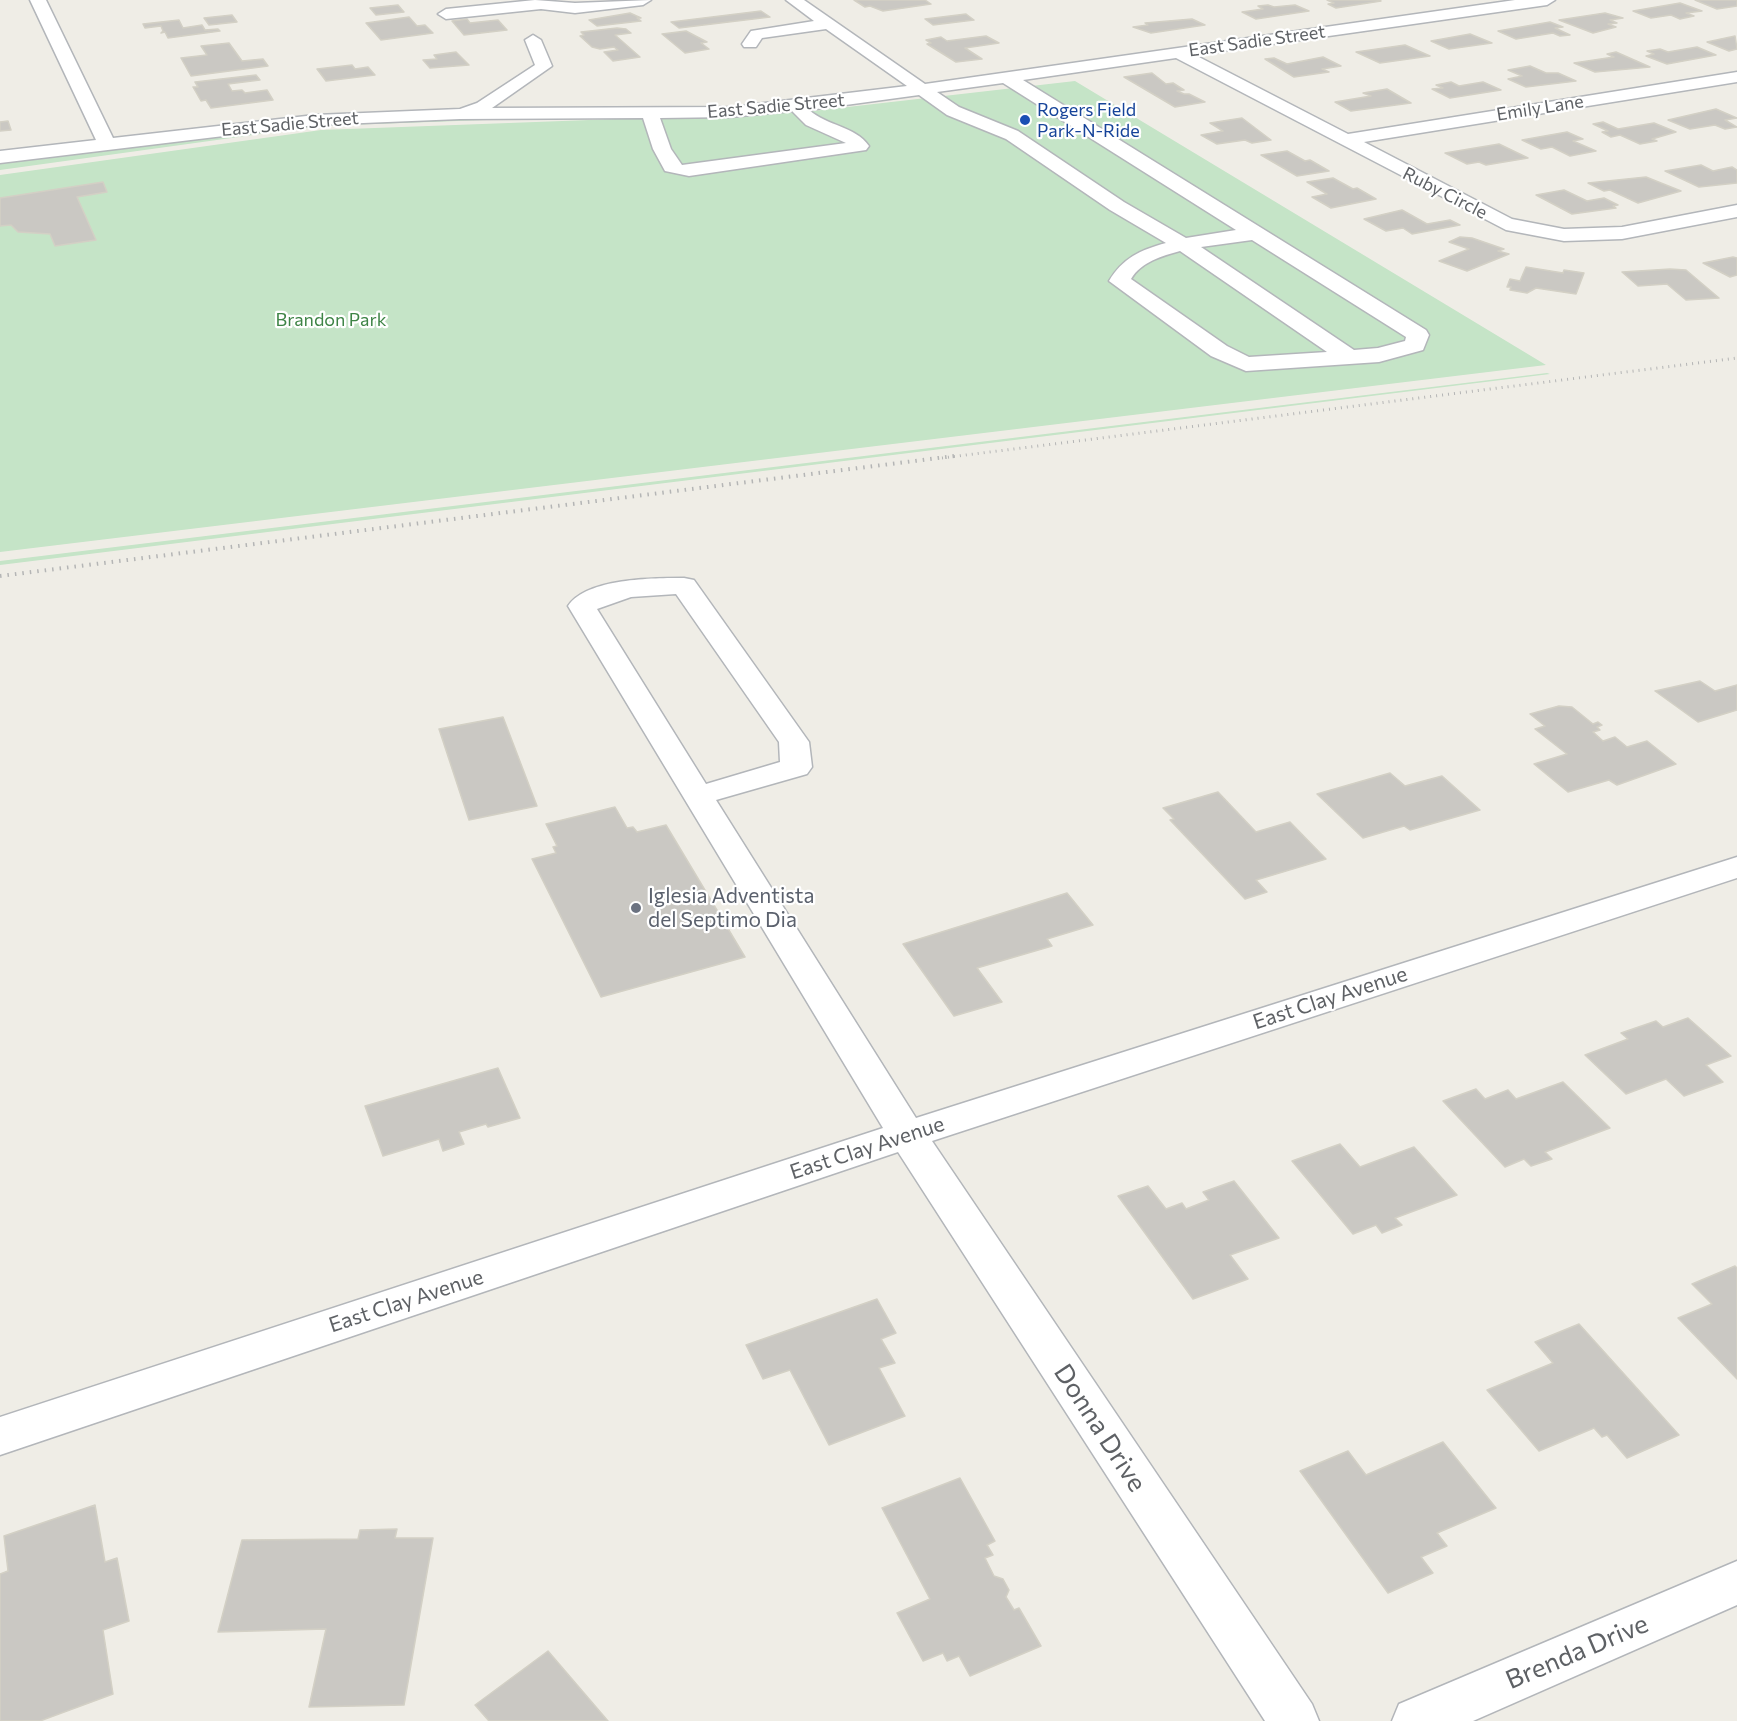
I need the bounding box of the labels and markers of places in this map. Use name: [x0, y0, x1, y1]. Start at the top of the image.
place label: Rogers Field Park-N-Ride: [1037, 99, 1140, 142]
marker: Rogers Field Park-N-Ride: [1018, 113, 1032, 127]
place label: Iglesia Adventista del Septimo Dia: [648, 883, 814, 933]
marker: Iglesia Adventista del Septimo Dia: [629, 901, 643, 915]

